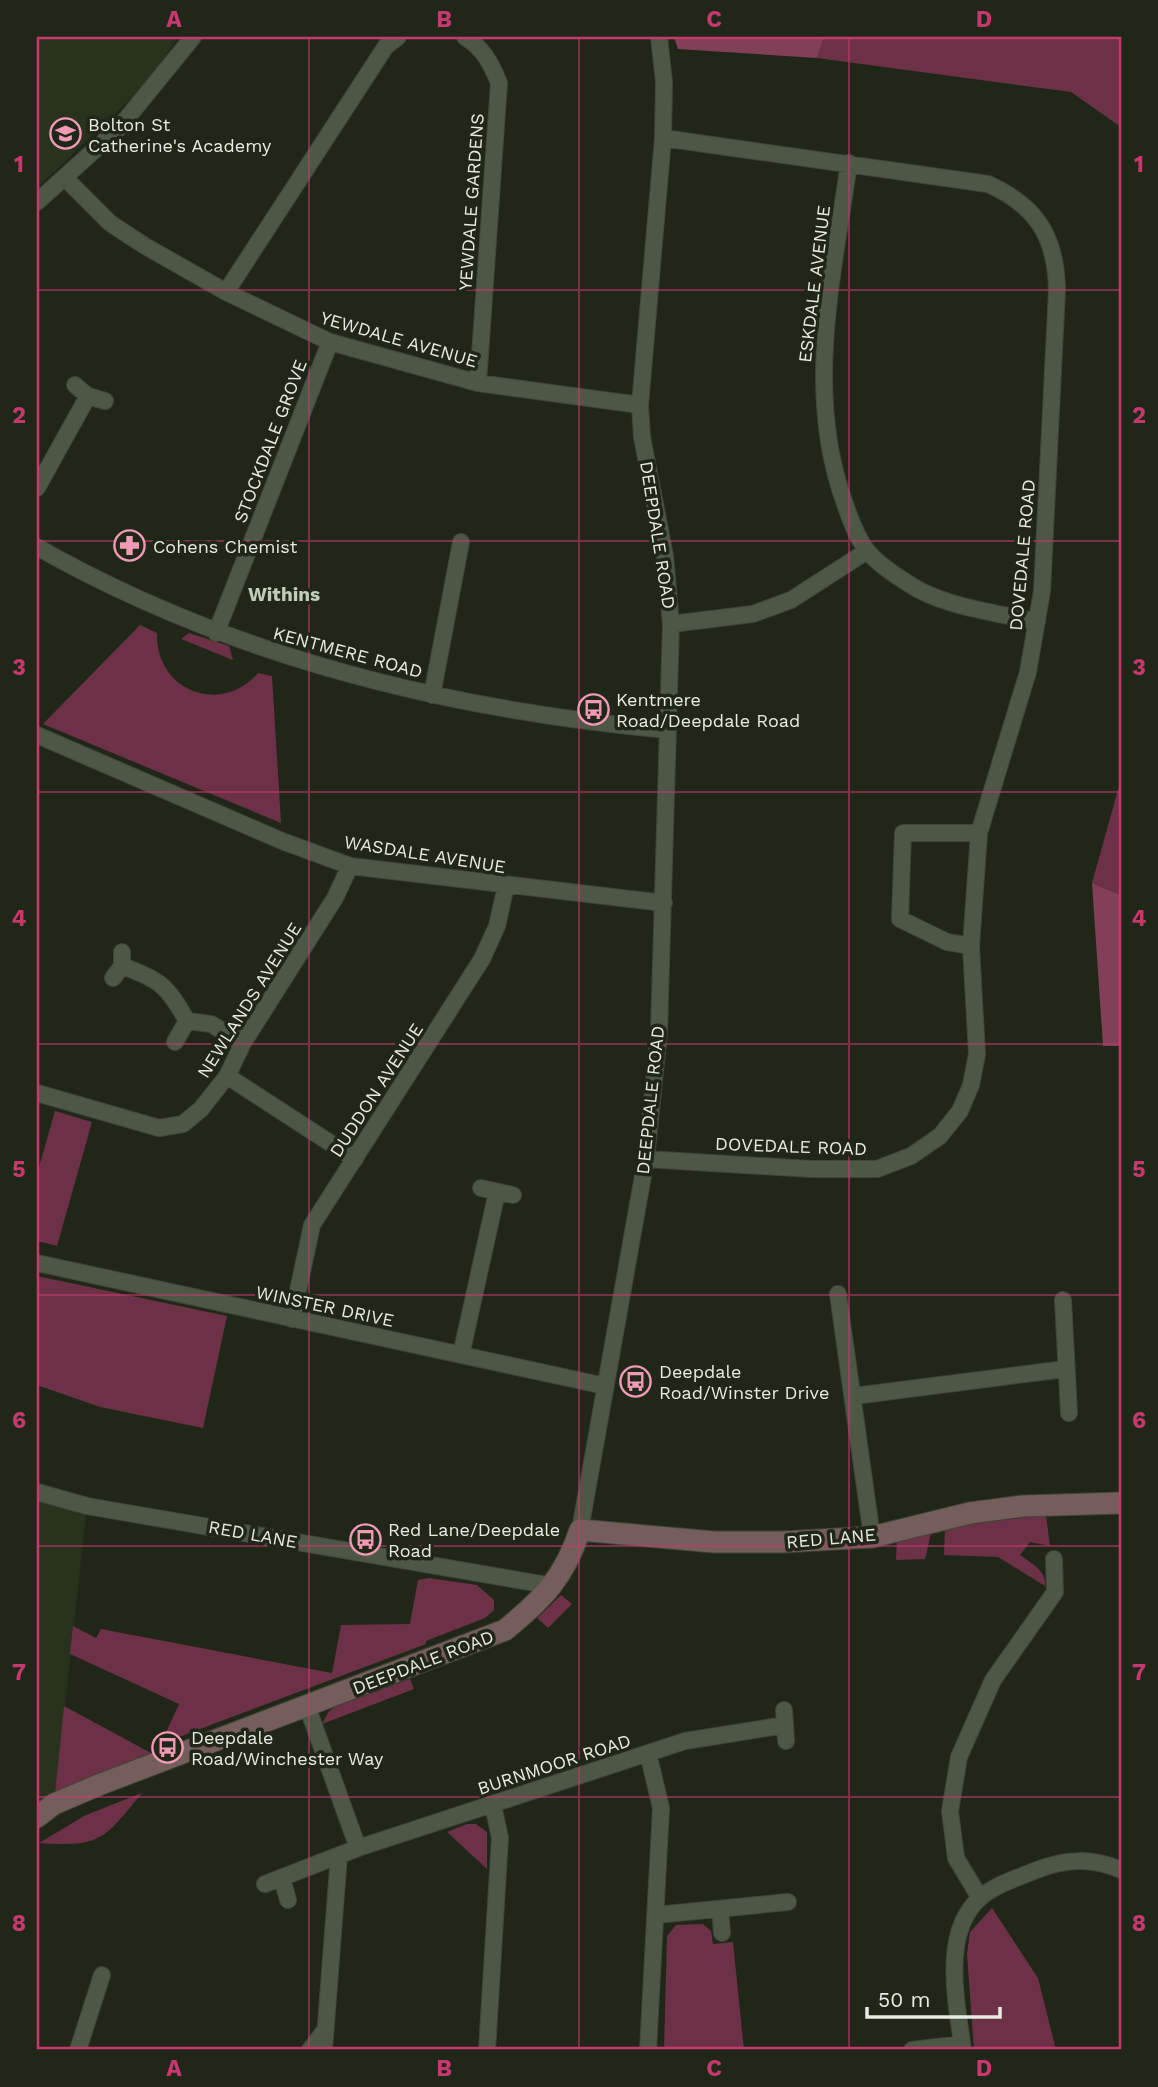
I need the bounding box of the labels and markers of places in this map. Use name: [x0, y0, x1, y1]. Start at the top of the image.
place label: Bolton St Catherine's Academy: [88, 114, 272, 156]
school or university icon: Bolton St Catherine's Academy: [48, 117, 82, 151]
pharmacy icon: Cohens Chemist: [113, 529, 147, 563]
place label: Cohens Chemist: [153, 536, 298, 557]
place label: Kentmere Road/Deepdale Road: [616, 689, 800, 731]
bus stop icon: Kentmere Road/Deepdale Road: [576, 692, 610, 726]
place label: Deepdale Road/Winster Drive: [659, 1361, 829, 1403]
bus stop icon: Deepdale Road/Winster Drive: [619, 1364, 653, 1398]
place label: Red Lane/Deepdale Road: [388, 1519, 560, 1561]
bus stop icon: Red Lane/Deepdale Road: [348, 1522, 382, 1556]
place label: Deepdale Road/Winchester Way: [191, 1727, 384, 1769]
bus stop icon: Deepdale Road/Winchester Way: [151, 1730, 185, 1764]

